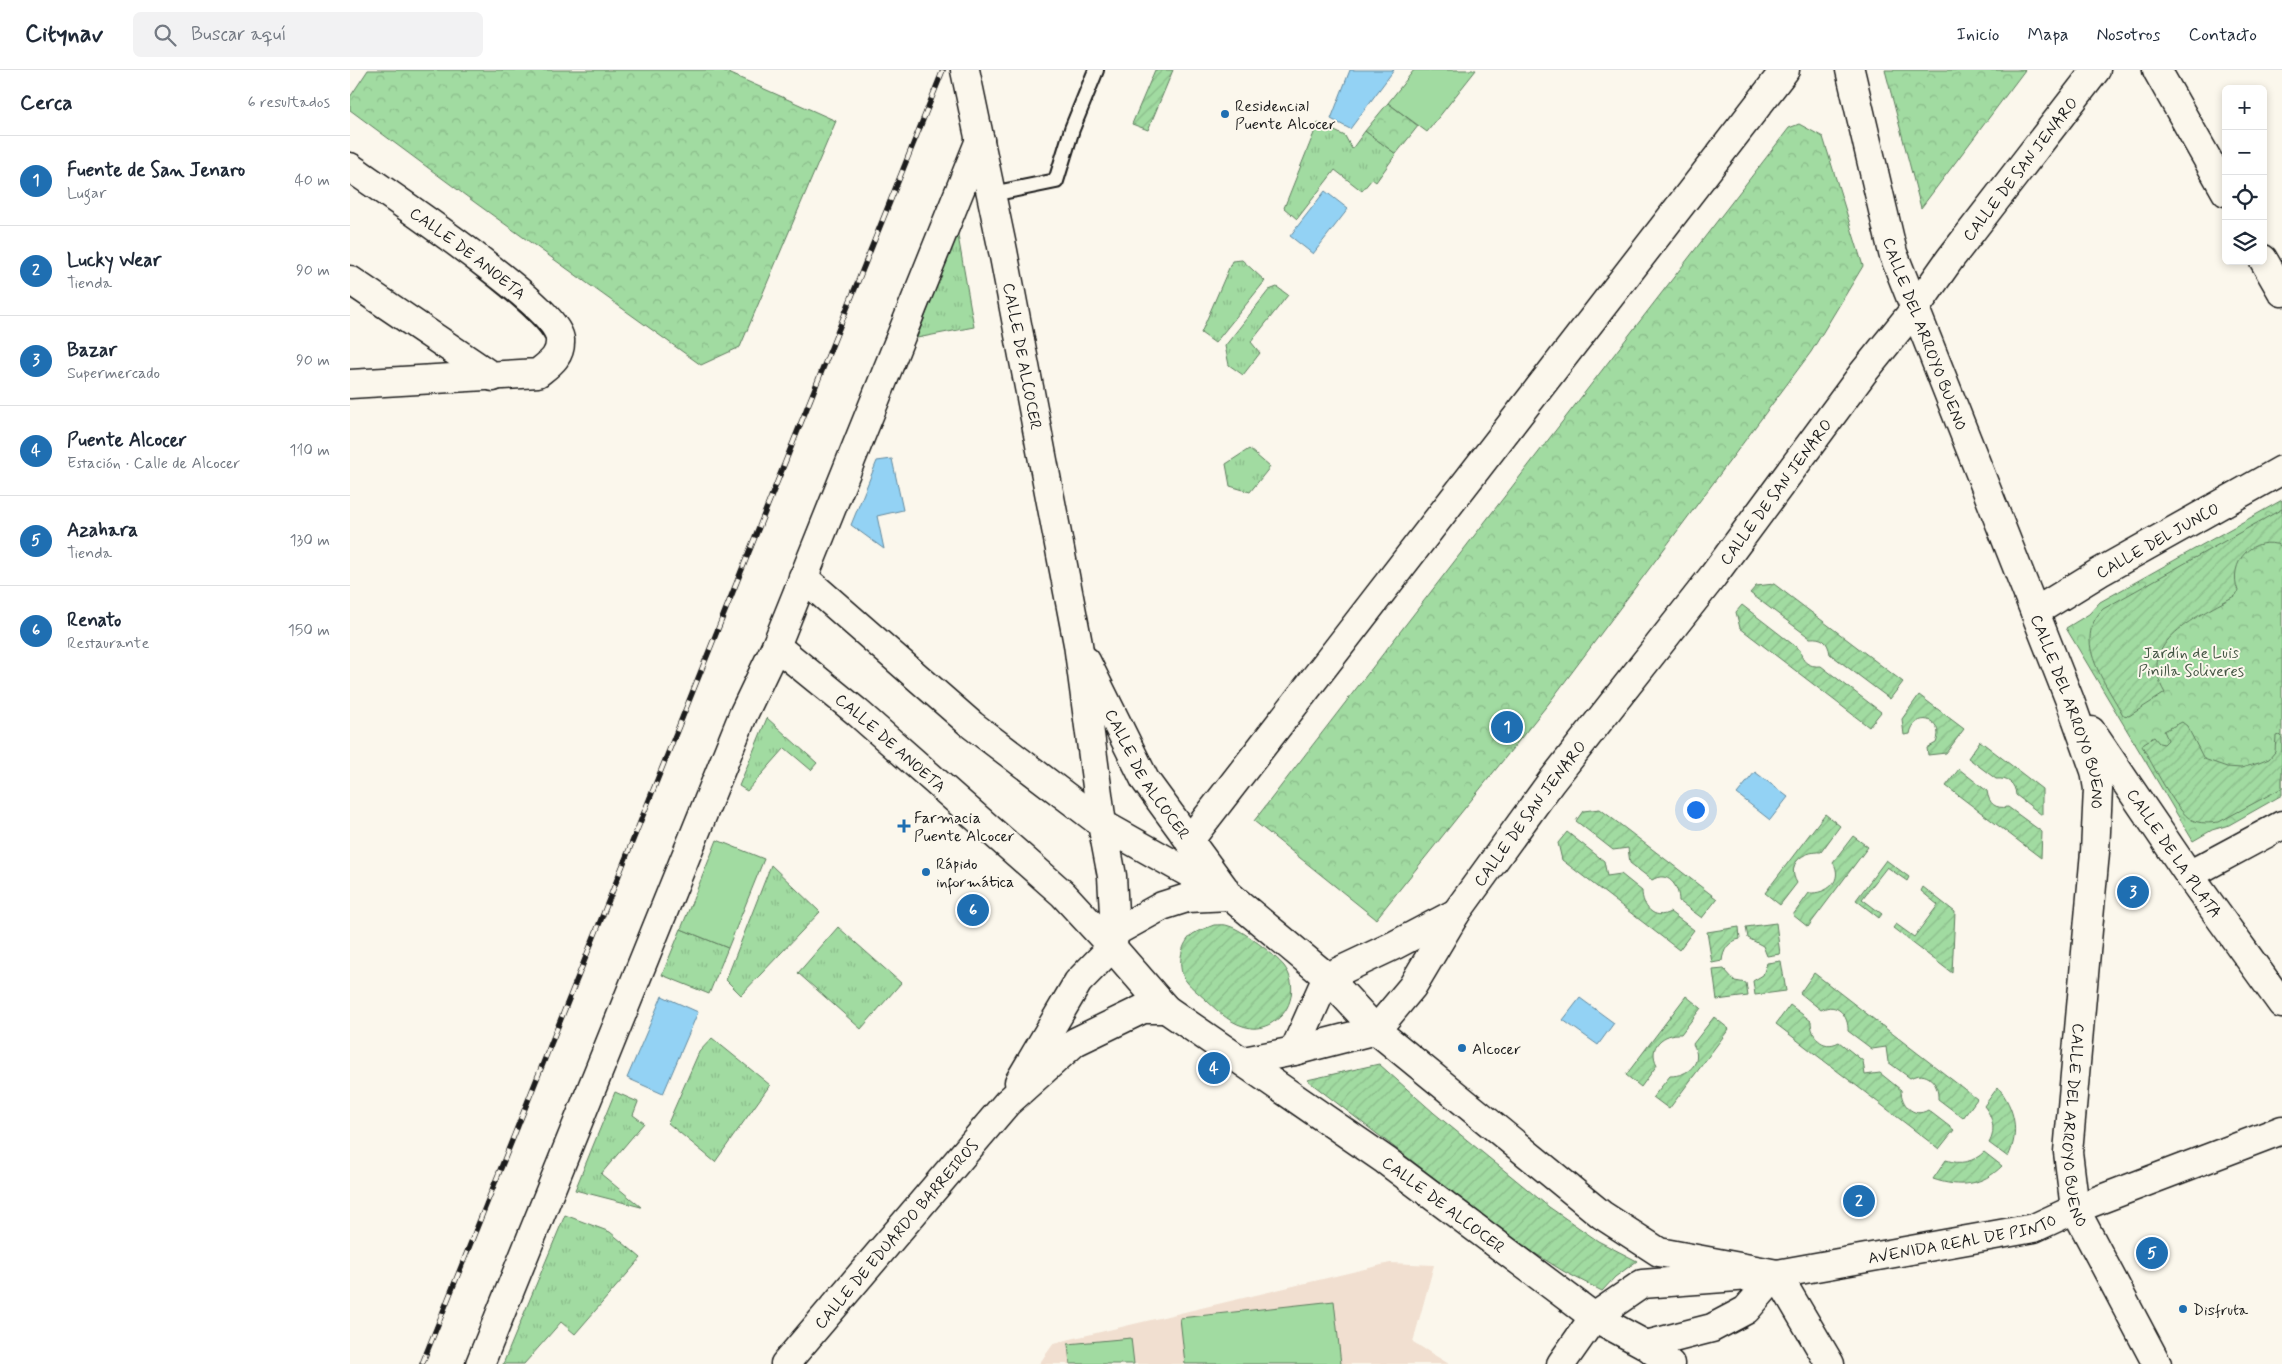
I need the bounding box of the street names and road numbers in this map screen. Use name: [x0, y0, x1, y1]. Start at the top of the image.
street label: CALLE DE SAN JENARO: [1959, 93, 2083, 246]
street label: CALLE DE ANOETA: [405, 203, 530, 305]
street label: CALLE DEL ARROYO BUENO: [1878, 236, 1971, 434]
street label: CALLE DE ALCOCER: [997, 281, 1046, 432]
street label: CALLE DE SAN JENARO: [1716, 415, 1838, 570]
street label: CALLE DEL JUNCO: [2093, 498, 2223, 584]
street label: CALLE DEL ARROYO BUENO: [2025, 612, 2107, 810]
street label: CALLE DE ANOETA: [830, 689, 950, 798]
street label: CALLE DE ALCOCER: [1099, 706, 1194, 844]
street label: CALLE DE SAN JENARO: [1470, 737, 1592, 891]
street label: CALLE DE LA PLATA: [2121, 785, 2226, 923]
street label: CALLE DEL ARROYO BUENO: [2056, 1022, 2092, 1231]
street label: CALLE DE EDUARDO BARREIROS: [810, 1135, 984, 1334]
street label: CALLE DE ALCOCER: [1377, 1152, 1509, 1259]
street label: AVENIDA REAL DE PINTO: [1866, 1210, 2060, 1270]

